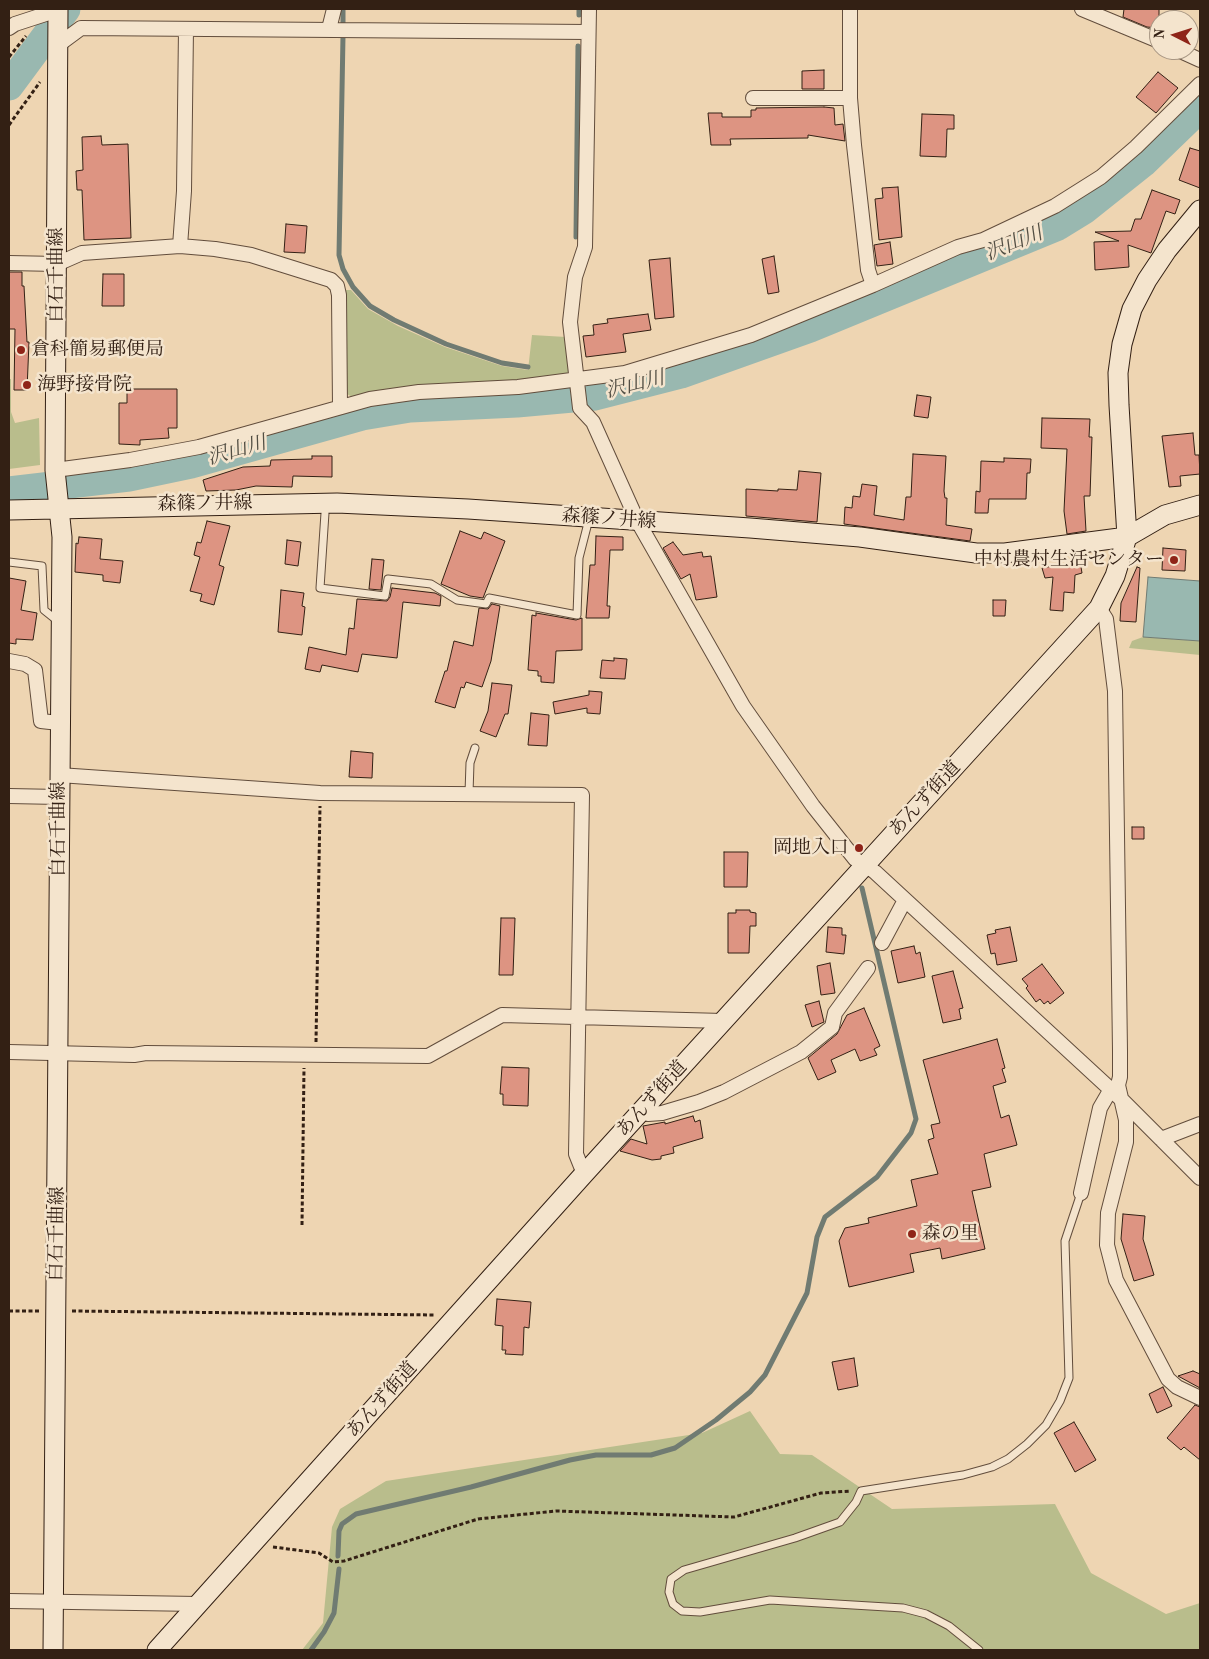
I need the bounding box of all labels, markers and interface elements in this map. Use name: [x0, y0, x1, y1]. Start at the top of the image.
north arrow: [1149, 10, 1199, 60]
text: N: [1153, 28, 1167, 40]
water label: 沢山川: [982, 222, 1046, 266]
street label: 白石千曲線: [46, 228, 68, 322]
place label: 倉科簡易郵便局: [31, 339, 164, 361]
marker: 倉科簡易郵便局: [15, 344, 27, 356]
water label: 沢山川: [603, 366, 667, 404]
place label: 海野接骨院: [37, 374, 132, 396]
marker: 海野接骨院: [21, 379, 33, 391]
water label: 沢山川: [205, 431, 269, 471]
street label: 森篠ノ井線: [157, 492, 253, 516]
street label: 森篠ノ井線: [561, 504, 657, 534]
place label: 中村農村生活センター: [974, 549, 1164, 571]
marker: 中村農村生活センター: [1168, 554, 1180, 566]
street label: あんず街道: [884, 756, 966, 842]
street label: 白石千曲線: [48, 782, 70, 876]
place label: 岡地入口: [773, 837, 849, 859]
marker: 岡地入口: [853, 842, 865, 854]
street label: あんず街道: [612, 1056, 692, 1142]
street label: 白石千曲線: [45, 1186, 69, 1282]
place label: 森の里: [922, 1223, 979, 1245]
marker: 森の里: [906, 1228, 918, 1240]
street label: あんず街道: [342, 1357, 422, 1443]

